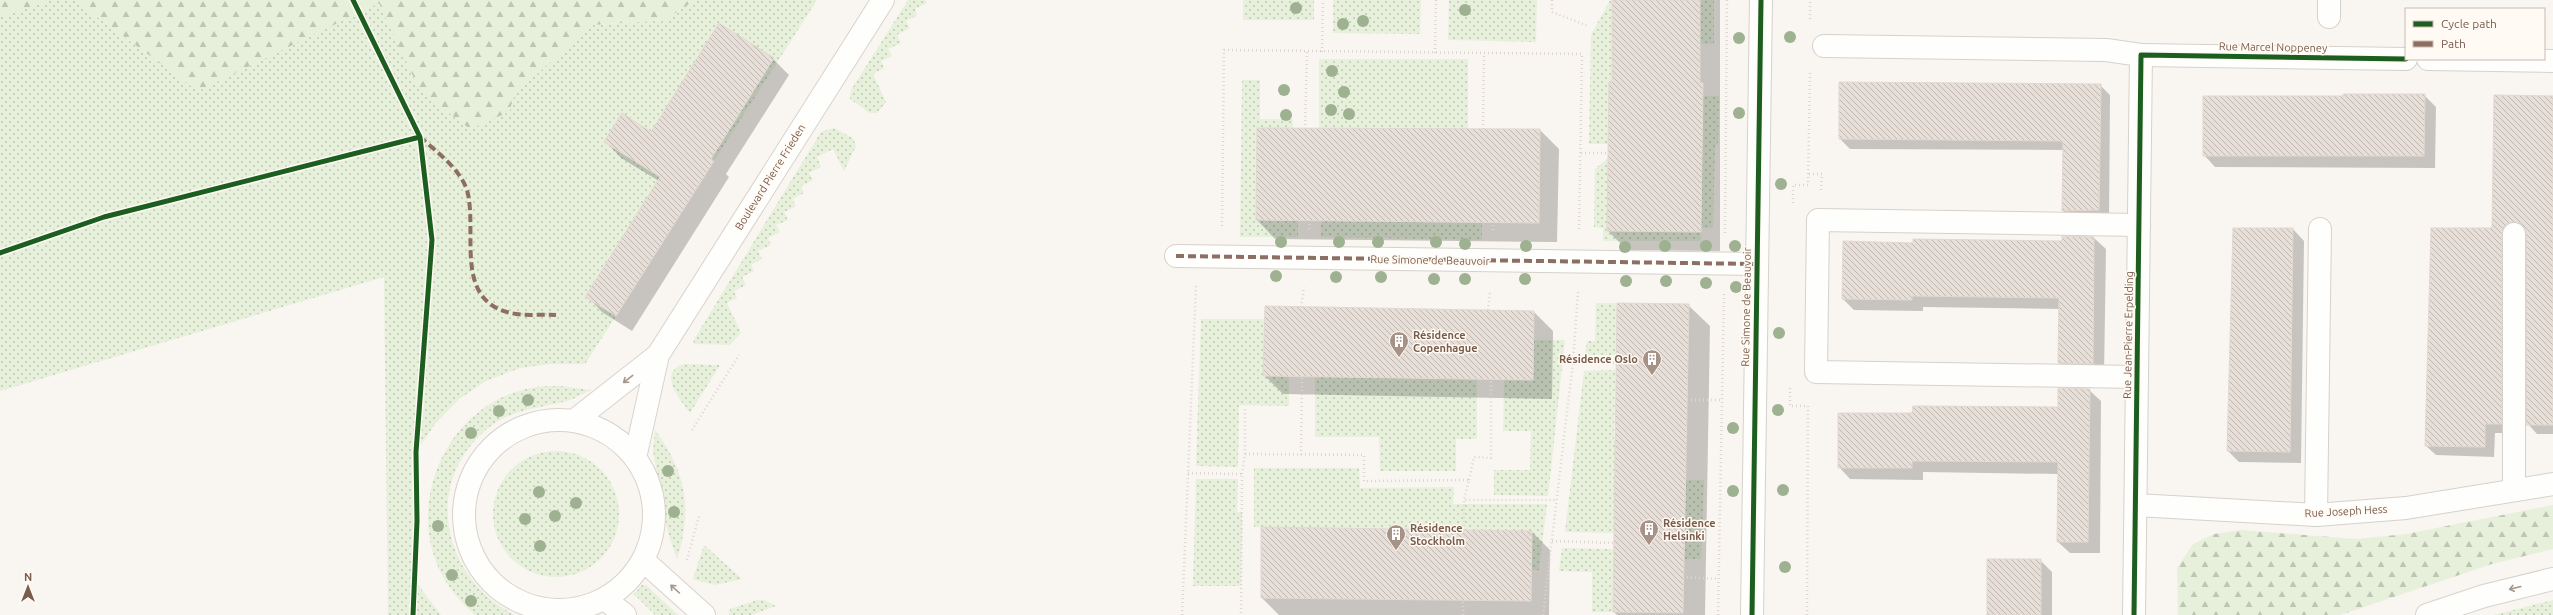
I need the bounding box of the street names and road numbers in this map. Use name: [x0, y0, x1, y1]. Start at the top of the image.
street label: Rue Marcel Noppeney: [2219, 40, 2328, 54]
street label: Boulevard Pierre Frieden: [732, 122, 808, 232]
street label: Rue Simone de Beauvoir: [1739, 246, 1753, 367]
street label: Rue Simone de Beauvoir: [1370, 253, 1491, 267]
street label: Rue Jean-Pierre Erpelding: [2121, 271, 2135, 399]
street label: Rue Joseph Hess: [2304, 503, 2388, 519]

